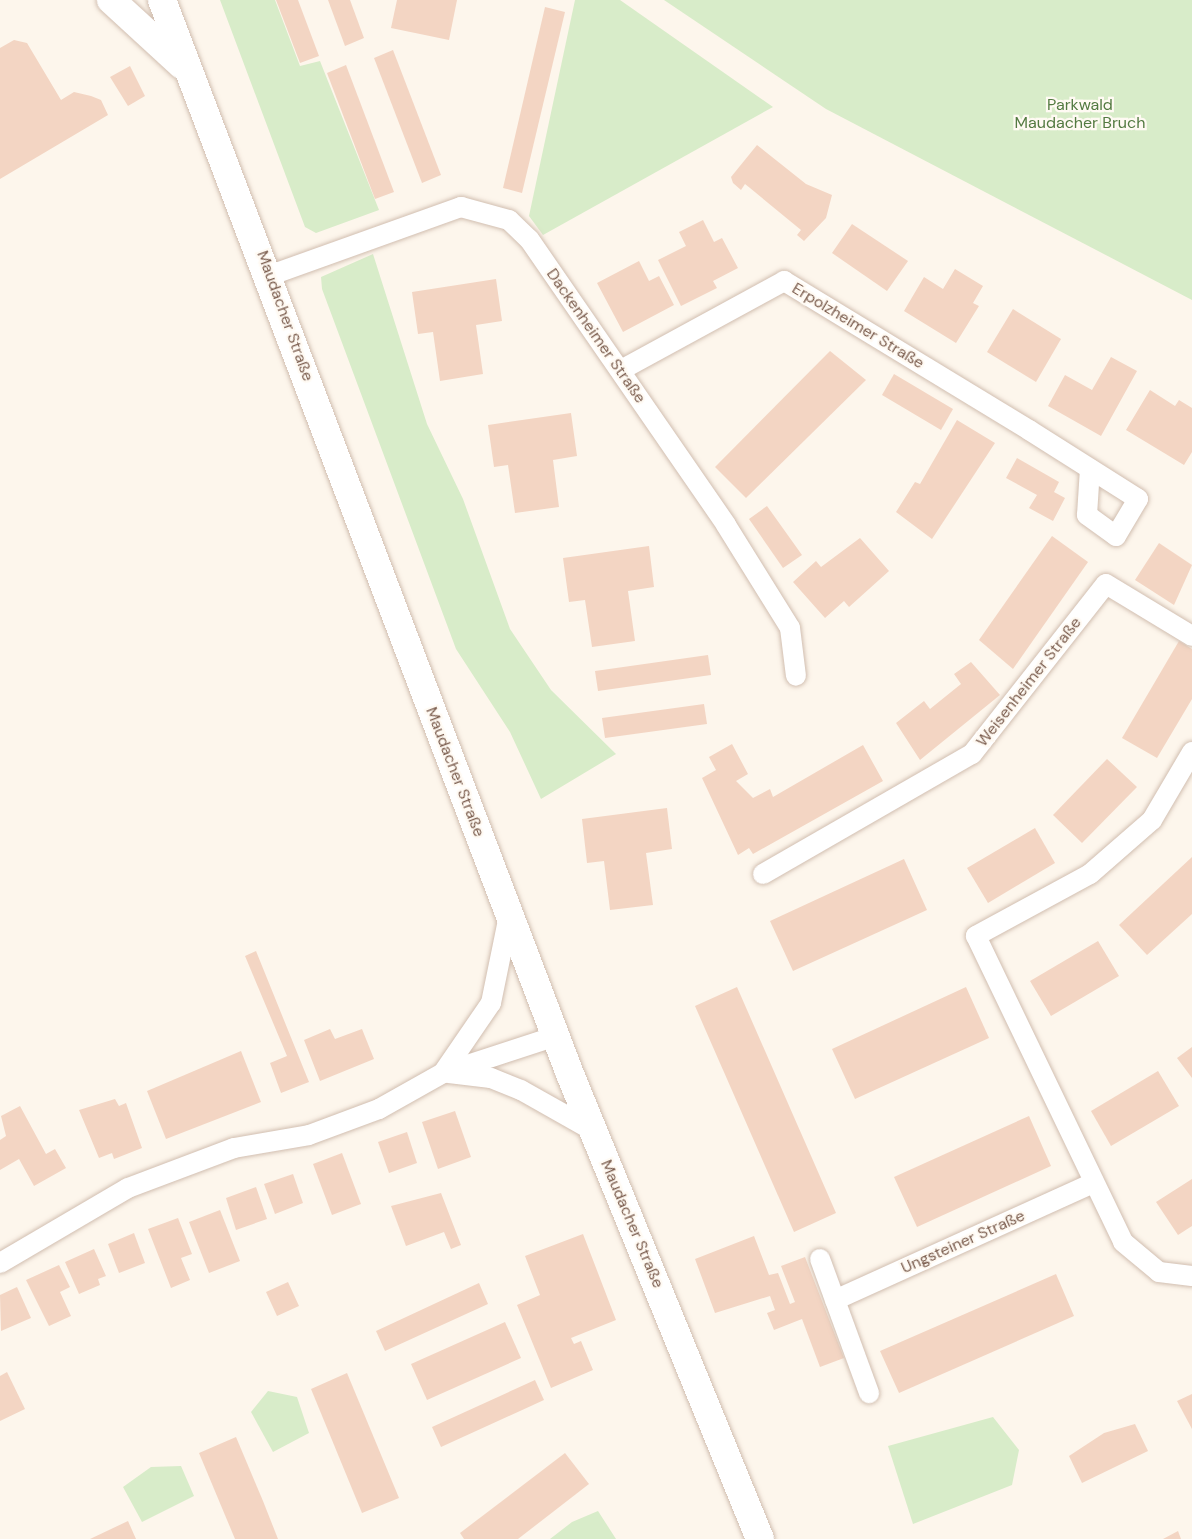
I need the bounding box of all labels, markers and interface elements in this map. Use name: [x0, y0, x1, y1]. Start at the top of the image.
park label: Parkwald Maudacher Bruch: [1015, 95, 1145, 133]
street label: Maudacher Straße: [252, 248, 318, 384]
street label: Dackenheimer Straße: [542, 265, 650, 407]
street label: Erpolzheimer Straße: [789, 279, 927, 373]
street label: Weisenheimer Straße: [972, 613, 1086, 751]
street label: Maudacher Straße: [421, 704, 489, 840]
street label: Maudacher Straße: [596, 1157, 668, 1291]
street label: Ungsteiner Straße: [898, 1206, 1028, 1278]

